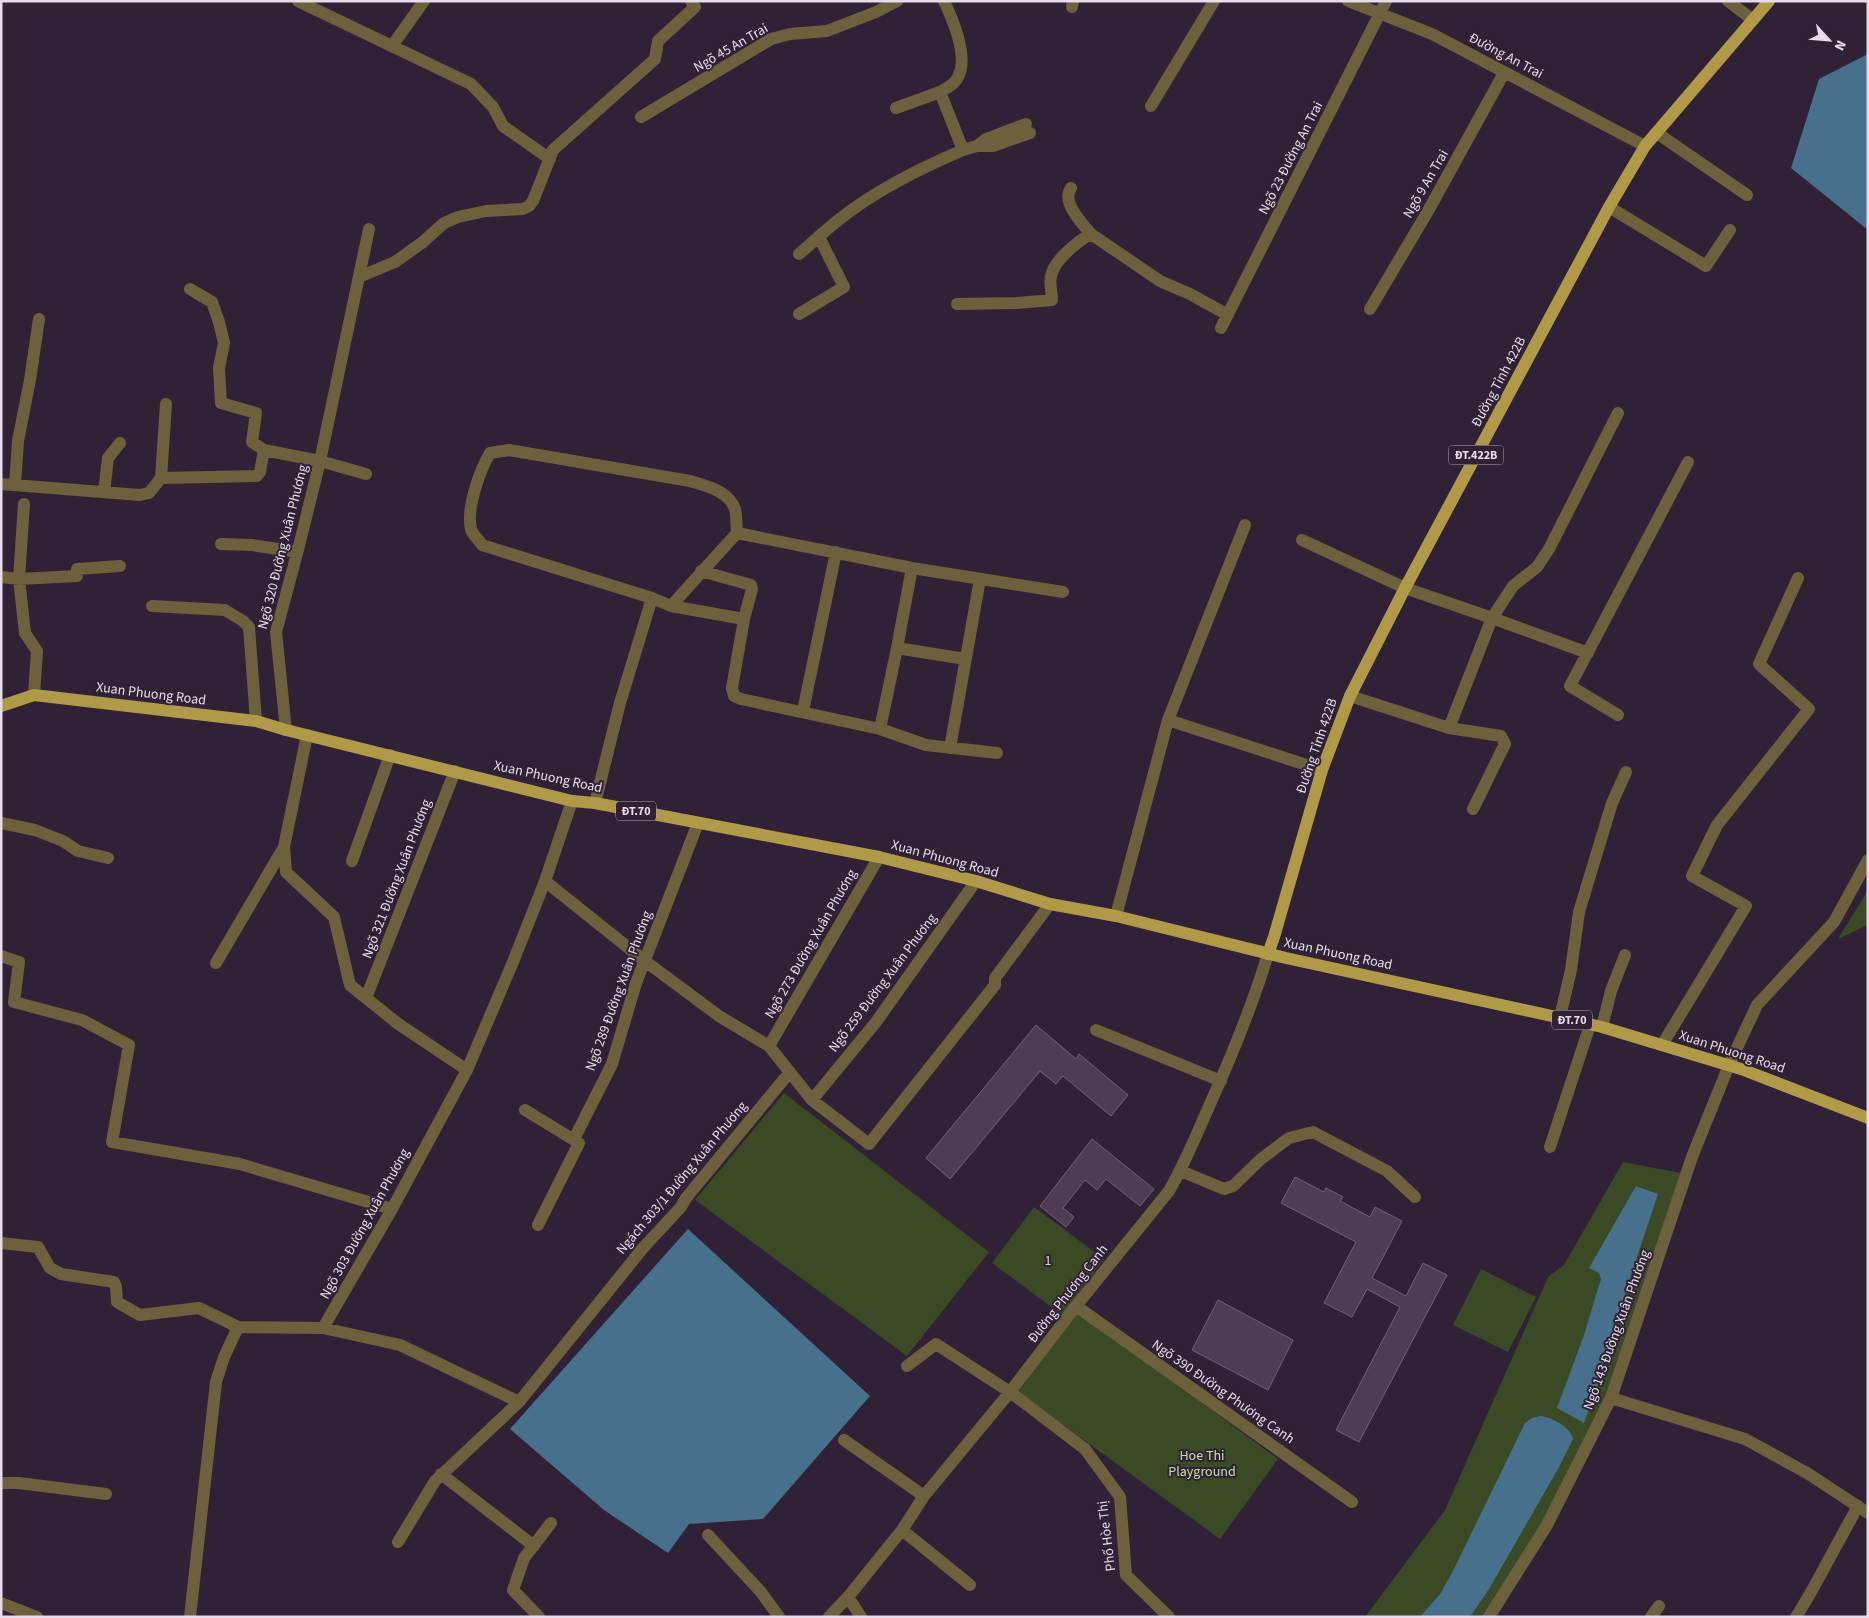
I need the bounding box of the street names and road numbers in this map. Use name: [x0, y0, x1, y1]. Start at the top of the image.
street label: Ngõ 45 An Trai: [690, 19, 772, 77]
street label: Đường An Trai: [1465, 28, 1547, 84]
street label: Ngõ 23 Đường An Trai: [1254, 98, 1328, 218]
street label: Ngõ 9 An Trai: [1398, 146, 1454, 222]
street label: Đường Tỉnh 422B: [1467, 333, 1531, 431]
road number: ĐT.422B: [1448, 446, 1504, 464]
street label: Ngõ 320 Đường Xuân Phương: [253, 462, 313, 632]
street label: Xuan Phuong Road: [95, 677, 207, 711]
street label: Đường Tỉnh 422B: [1291, 696, 1343, 796]
street label: Xuan Phuong Road: [492, 756, 604, 798]
street label: Ngõ 321 Đường Xuân Phương: [357, 796, 437, 962]
road number: ĐT.70: [616, 801, 656, 820]
street label: Xuan Phuong Road: [889, 835, 1001, 883]
street label: Ngõ 273 Đường Xuân Phương: [760, 866, 862, 1022]
street label: Ngõ 289 Đường Xuân Phương: [581, 908, 657, 1074]
street label: Ngõ 259 Đường Xuân Phương: [824, 909, 942, 1057]
street label: Xuan Phuong Road: [1282, 933, 1394, 975]
road number: ĐT.70: [1552, 1010, 1592, 1030]
street label: Xuan Phuong Road: [1676, 1025, 1788, 1079]
street label: Ngách 303/1 Đường Xuân Phương: [612, 1097, 752, 1259]
street label: Ngõ 303 Đường Xuân Phương: [315, 1145, 415, 1303]
street label: Đường Phương Canh: [1023, 1240, 1113, 1348]
street label: Ngõ 143 Đường Xuân Phương: [1579, 1247, 1655, 1413]
street label: Ngõ 390 Đường Phương Canh: [1148, 1335, 1298, 1449]
street label: Phố Hòe Thị: [1093, 1500, 1121, 1572]

